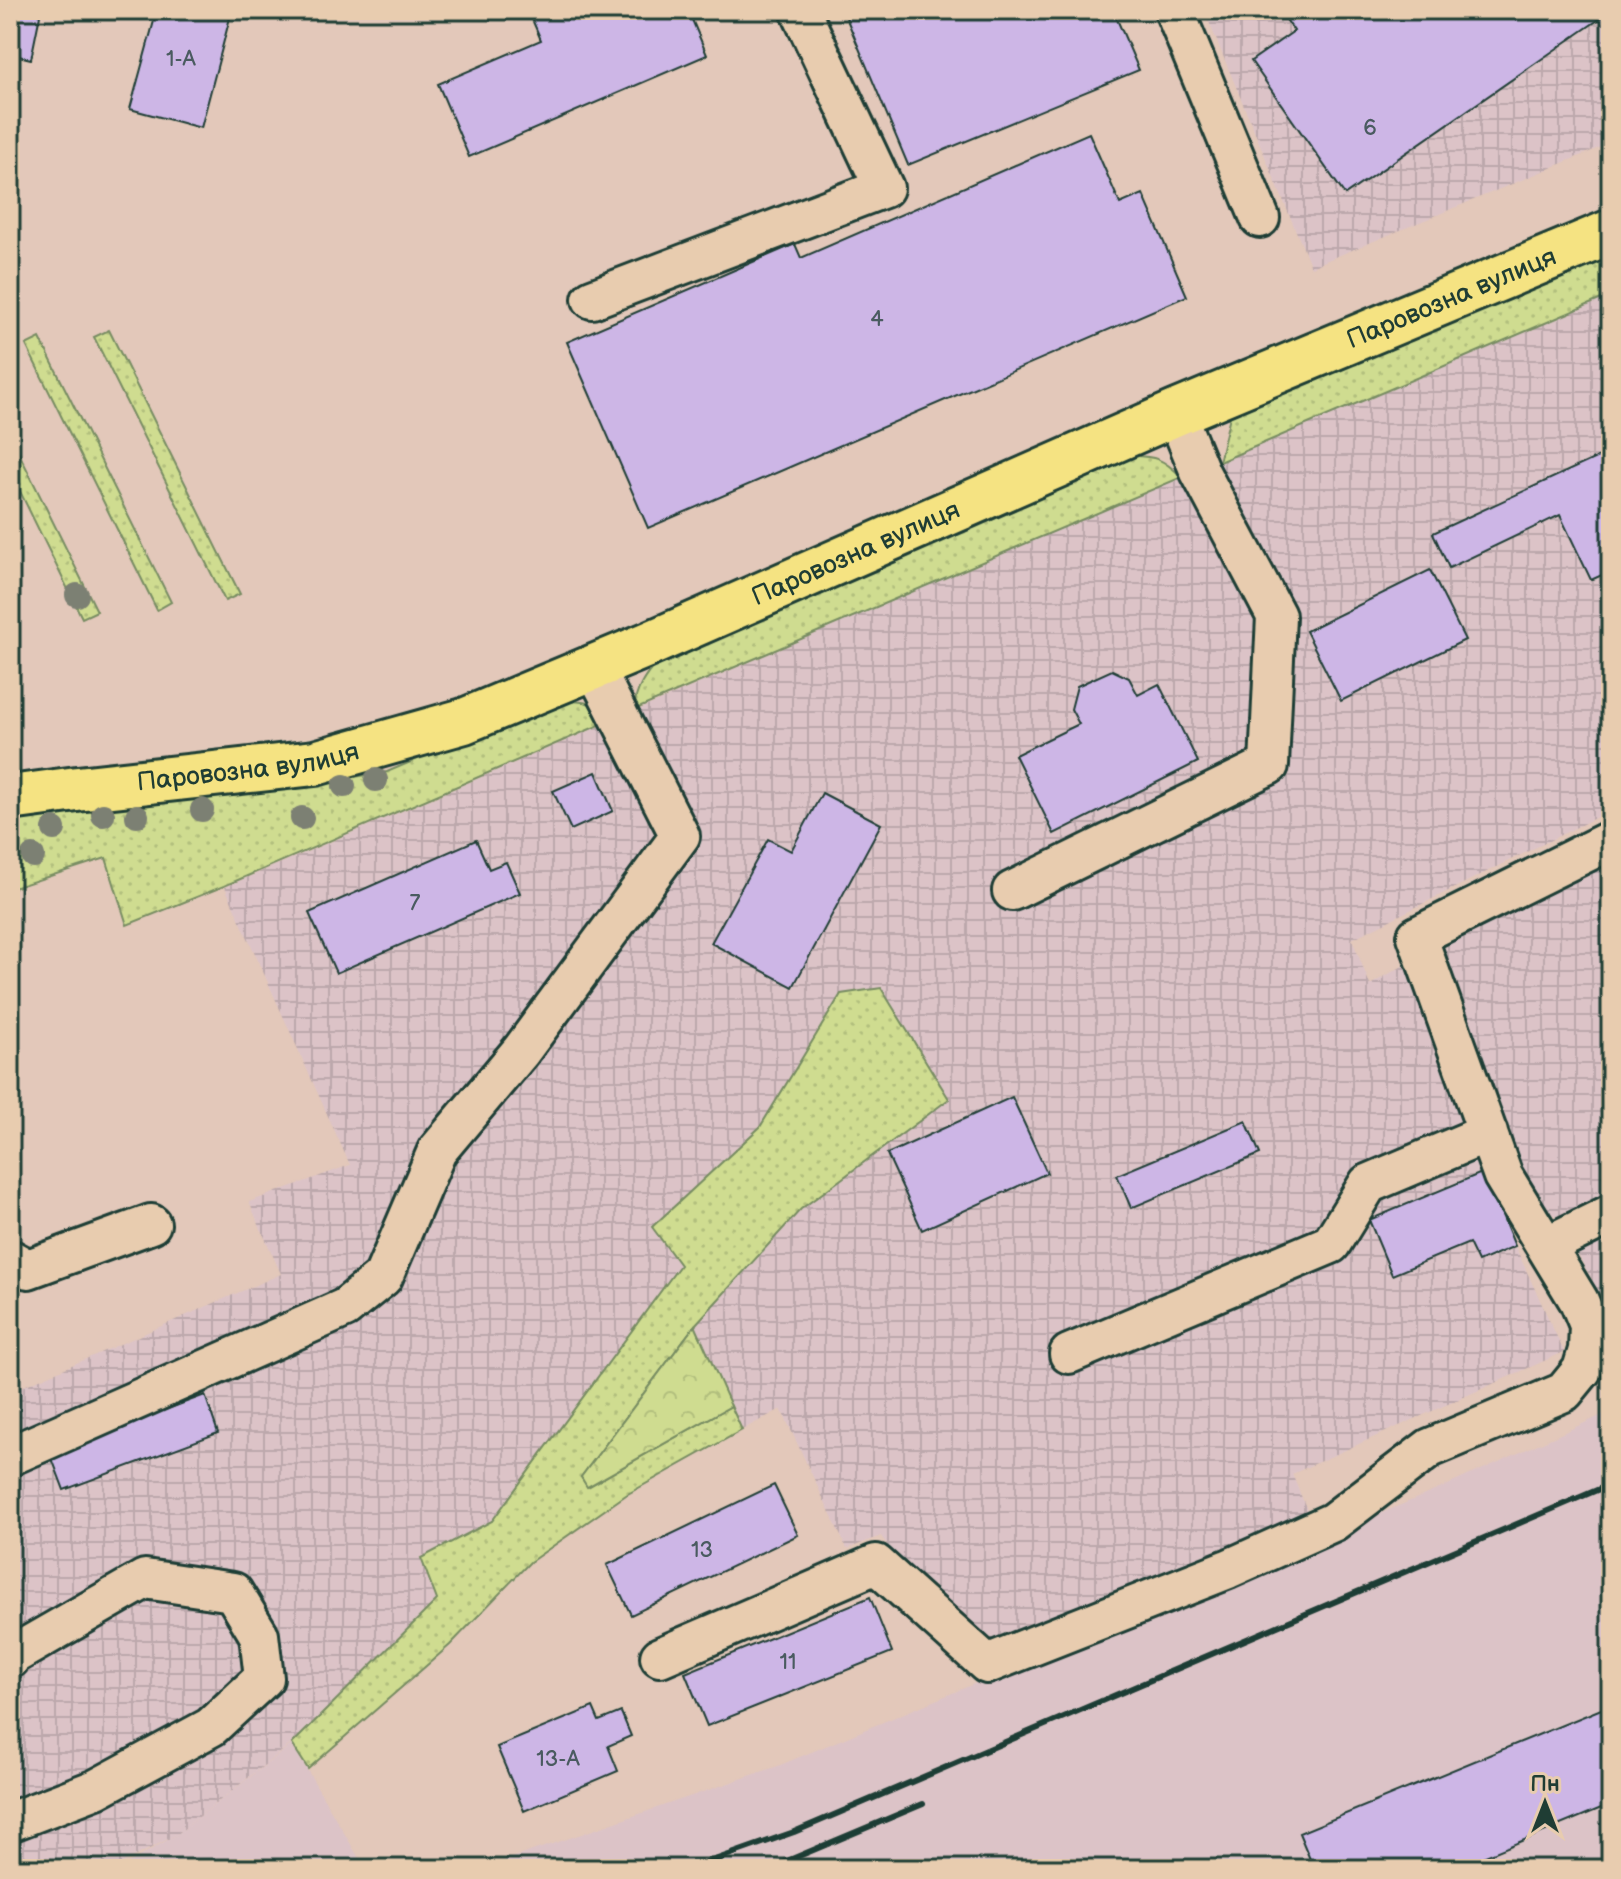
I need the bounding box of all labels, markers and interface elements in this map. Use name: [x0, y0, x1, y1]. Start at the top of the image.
house number: 1-А: [166, 46, 197, 73]
house number: 6: [1363, 115, 1377, 142]
street label: Паровозна вулиця: [1342, 241, 1561, 356]
house number: 4: [870, 306, 884, 333]
street label: Паровозна вулиця: [747, 494, 965, 613]
street label: Паровозна вулиця: [135, 736, 363, 798]
house number: 7: [410, 890, 421, 917]
house number: 13: [691, 1537, 713, 1564]
house number: 11: [779, 1649, 797, 1676]
house number: 13-А: [536, 1746, 580, 1773]
north arrow: [1505, 1763, 1585, 1843]
text: Пн: [1530, 1771, 1560, 1798]

